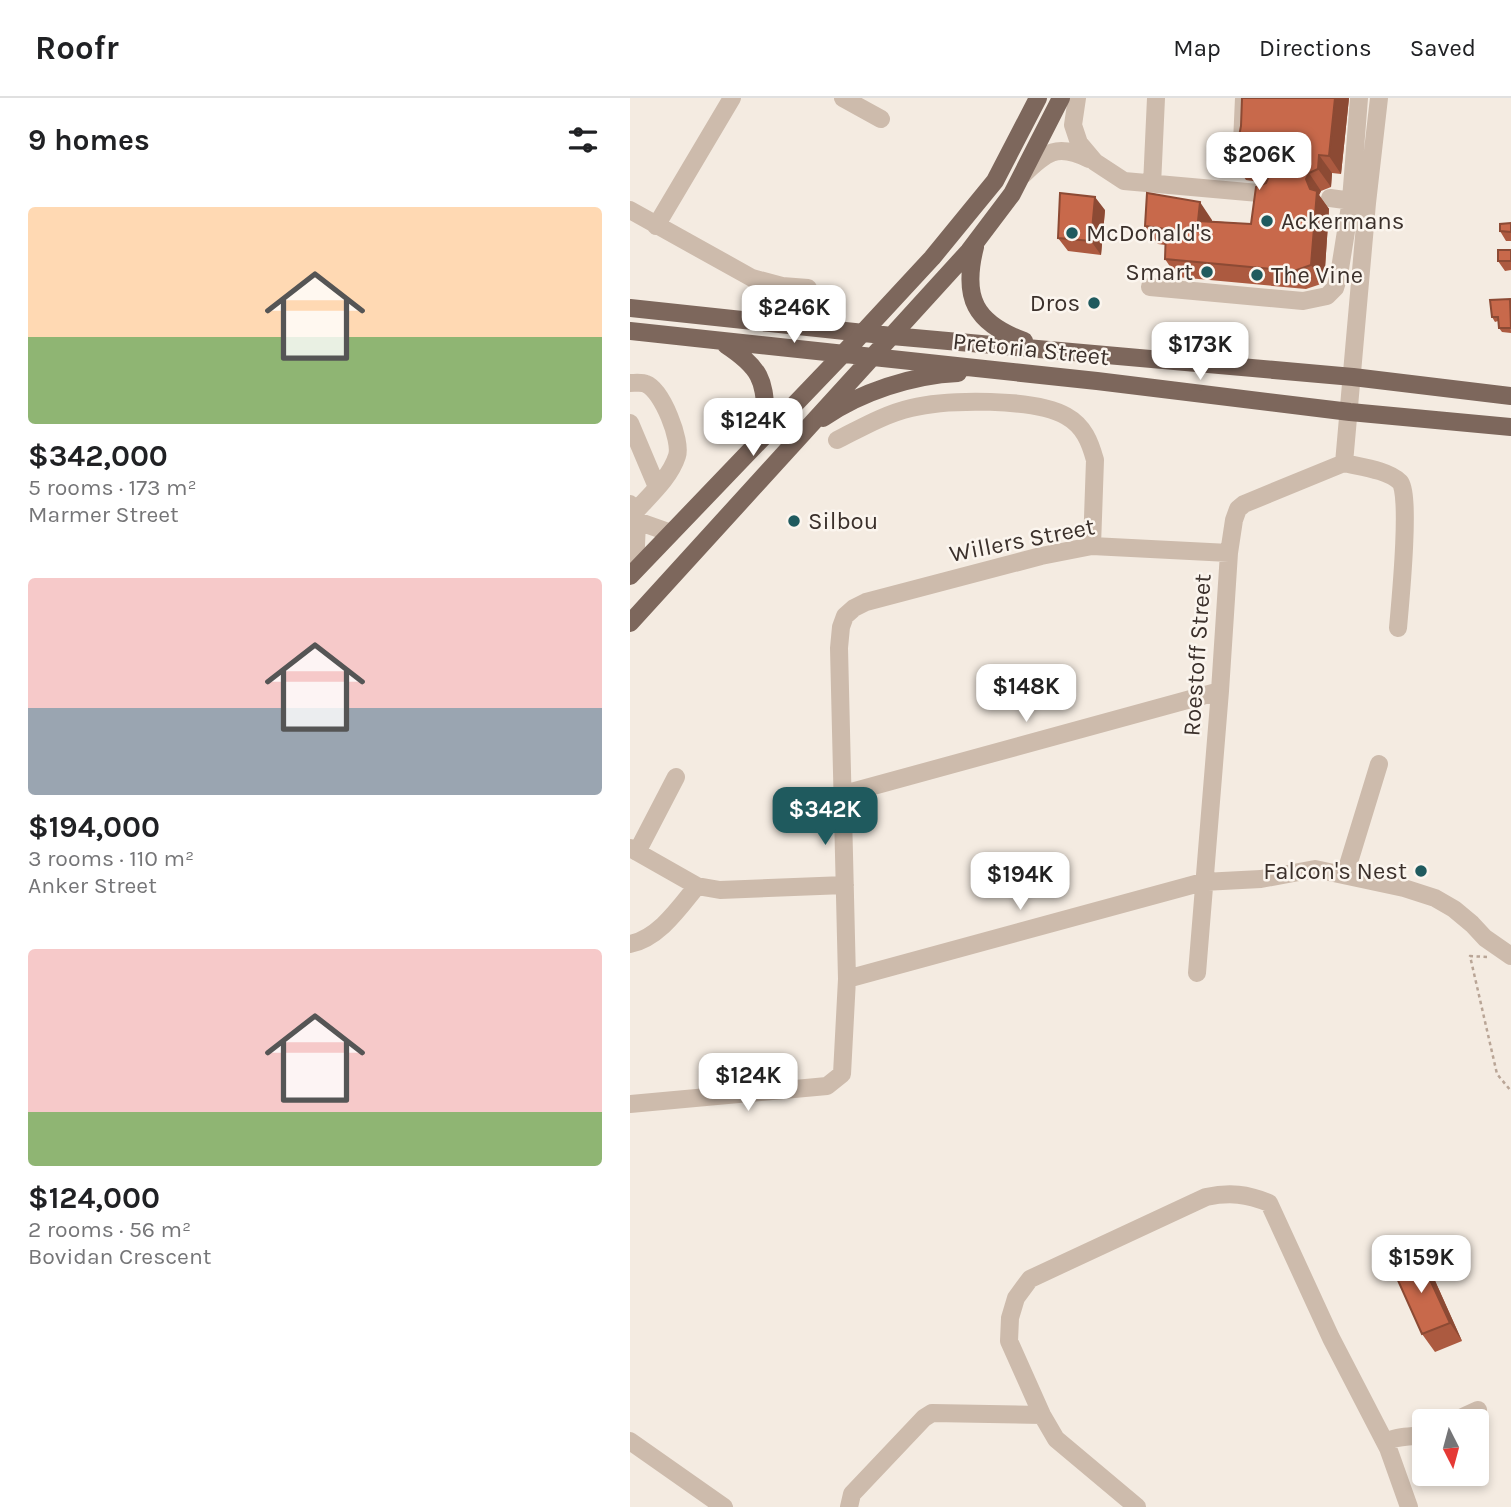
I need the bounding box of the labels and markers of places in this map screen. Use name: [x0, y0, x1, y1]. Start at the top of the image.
pin: $206K: [1210, 132, 1308, 192]
place label: Ackermans: [1281, 207, 1404, 235]
marker: Ackermans: [1259, 213, 1275, 229]
place label: McDonald's: [1086, 219, 1212, 247]
marker: McDonald's: [1064, 225, 1080, 241]
place label: Smart: [1125, 258, 1193, 286]
place label: The Vine: [1271, 261, 1363, 289]
marker: Smart: [1199, 264, 1215, 280]
marker: The Vine: [1249, 267, 1265, 283]
pin: $246K: [745, 286, 843, 345]
place label: Dros: [1030, 289, 1080, 317]
marker: Dros: [1086, 295, 1102, 311]
pin: $173K: [1151, 322, 1249, 382]
pin: $124K: [704, 398, 802, 458]
place label: Silbou: [808, 507, 878, 535]
marker: Silbou: [786, 513, 802, 529]
pin: $148K: [977, 664, 1075, 724]
pin: $342K: [776, 788, 874, 847]
pin: $194K: [971, 852, 1069, 912]
place label: Falcon's Nest: [1263, 857, 1407, 885]
marker: Falcon's Nest: [1413, 863, 1429, 879]
pin: $124K: [699, 1054, 797, 1113]
pin: $159K: [1372, 1236, 1470, 1295]

